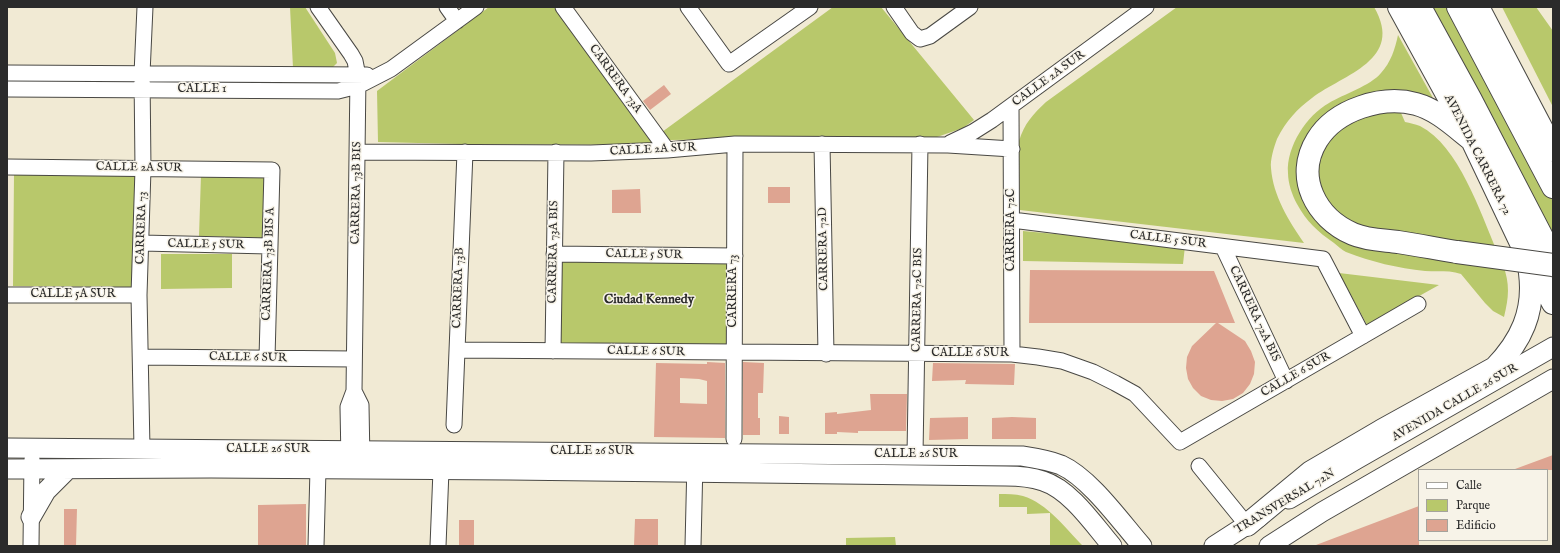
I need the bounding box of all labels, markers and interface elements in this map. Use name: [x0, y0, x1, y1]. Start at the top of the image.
street label: CARRERA 73A: [585, 42, 645, 116]
street label: CALLE 2A SUR: [1010, 48, 1088, 110]
street label: CALLE 1: [177, 83, 227, 97]
street label: AVENIDA CARRERA 72: [1440, 92, 1514, 218]
street label: CALLE 2A SUR: [609, 141, 697, 159]
street label: CARRERA 73B BIS: [349, 142, 365, 244]
street label: CALLE 2A SUR: [96, 160, 182, 176]
street label: CARRERA 72C: [1005, 189, 1019, 271]
street label: CARRERA 73: [134, 191, 150, 265]
street label: CARRERA 73A BIS: [546, 200, 562, 304]
street label: CARRERA 73B BIS A: [260, 207, 278, 321]
street label: CARRERA 72D: [816, 207, 832, 291]
street label: CALLE 5 SUR: [1129, 228, 1207, 252]
street label: CALLE 5 SUR: [167, 237, 245, 253]
street label: CARRERA 73B: [450, 247, 468, 329]
street label: CALLE 5 SUR: [605, 247, 683, 263]
street label: CARRERA 72C BIS: [910, 248, 926, 352]
street label: CARRERA 73: [727, 255, 741, 327]
street label: CARRERA 72A BIS: [1225, 264, 1283, 364]
street label: CALLE 5A SUR: [30, 288, 116, 302]
district label: Ciudad Kennedy: [604, 292, 694, 308]
street label: CALLE 6 SUR: [607, 344, 685, 360]
street label: CALLE 6 SUR: [931, 347, 1009, 361]
street label: CALLE 6 SUR: [1259, 349, 1333, 401]
street label: CALLE 6 SUR: [209, 350, 287, 366]
street label: AVENIDA CALLE 26 SUR: [1390, 361, 1520, 445]
street label: CALLE 26 SUR: [226, 443, 310, 457]
street label: CALLE 26 SUR: [550, 445, 634, 459]
street label: CALLE 26 SUR: [874, 448, 958, 462]
street label: TRANSVERSAL 72N: [1232, 466, 1338, 538]
legend: [1418, 469, 1548, 541]
text: Calle: [1456, 478, 1482, 493]
text: Parque: [1456, 498, 1490, 513]
text: Edificio: [1456, 518, 1496, 533]

